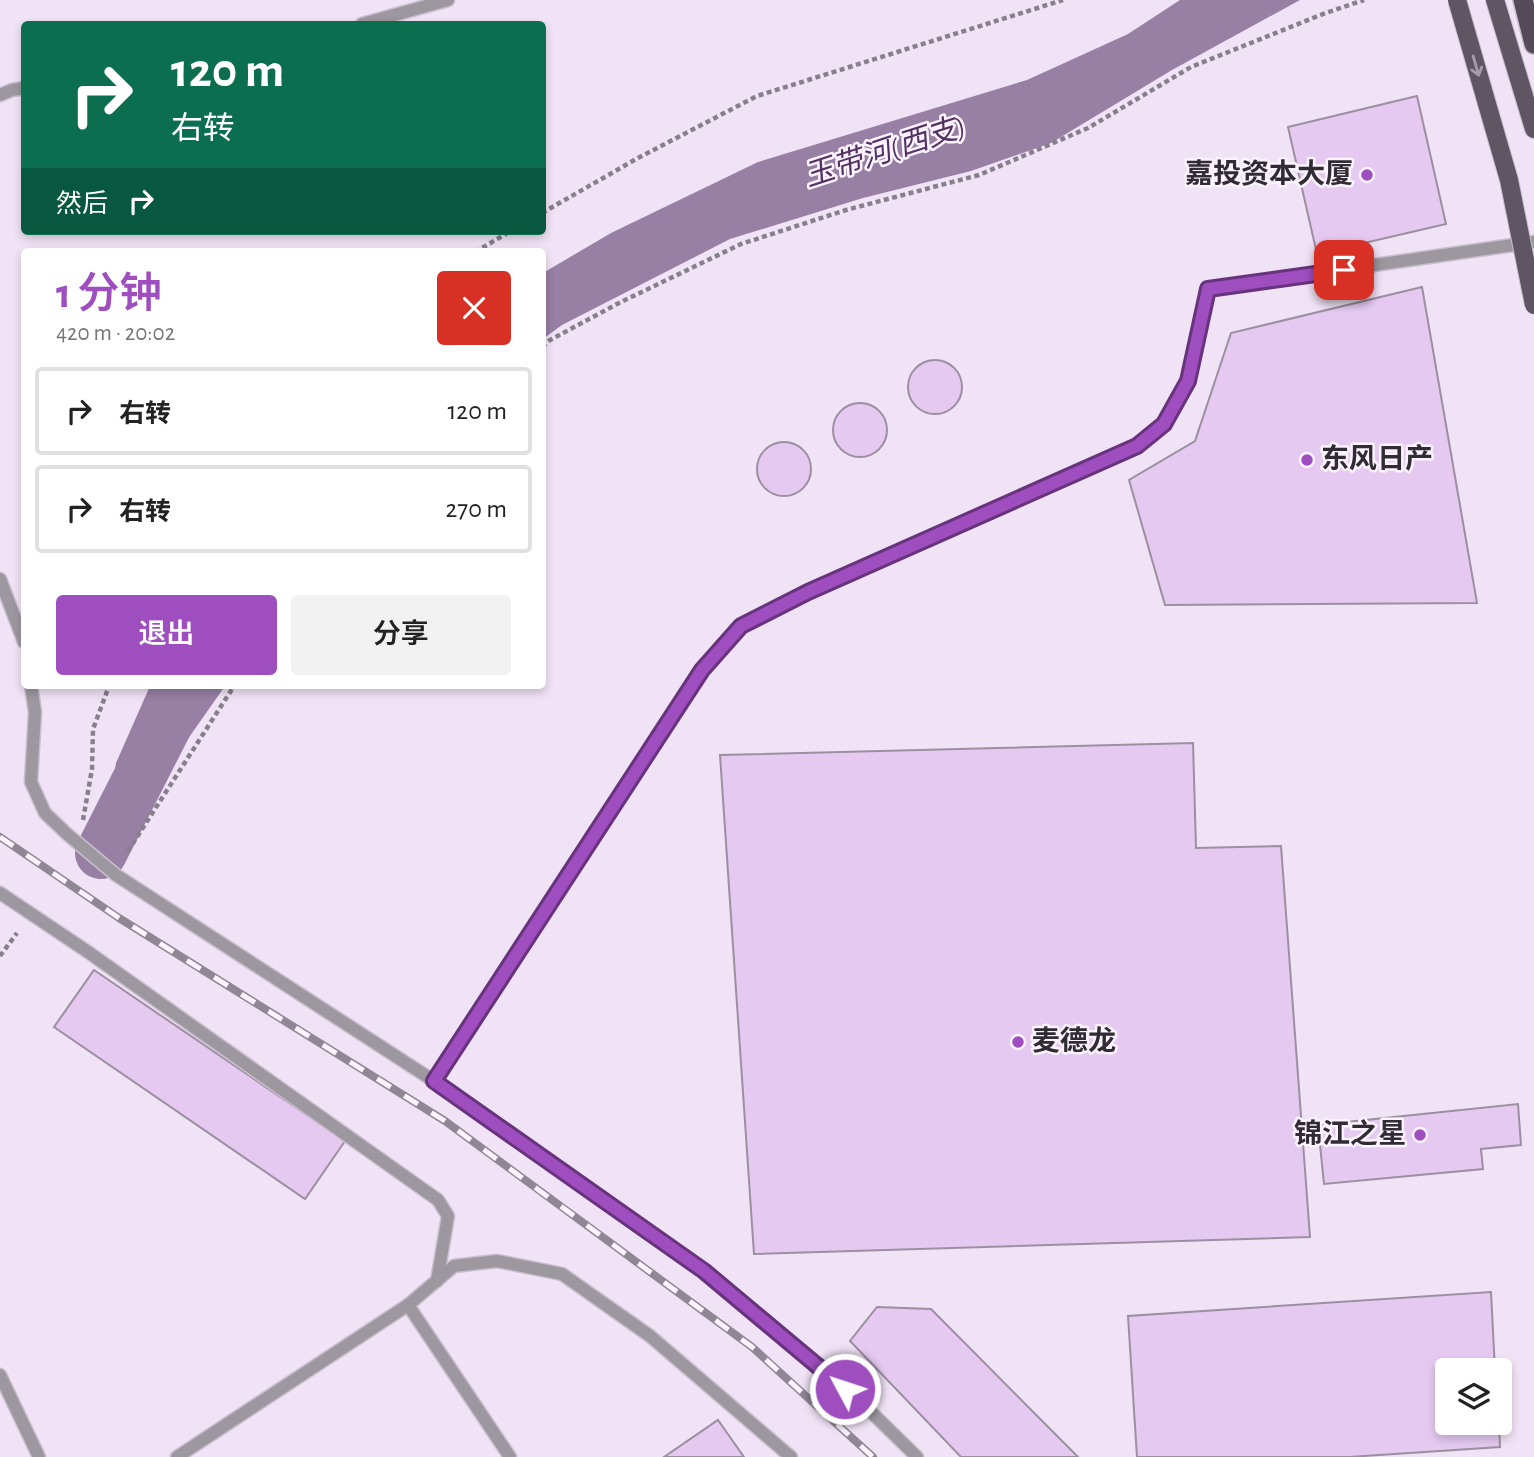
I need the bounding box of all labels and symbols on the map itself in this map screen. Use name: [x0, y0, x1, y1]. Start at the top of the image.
one-way arrow: [1471, 54, 1484, 76]
water label: 玉带河(西支): [800, 110, 969, 192]
place label: 嘉投资本大厦: [1185, 159, 1353, 189]
marker: 嘉投资本大厦: [1359, 167, 1375, 183]
pin: [1314, 240, 1374, 300]
place label: 东风日产: [1321, 443, 1433, 474]
marker: 东风日产: [1299, 452, 1315, 468]
place label: 麦德龙: [1032, 1026, 1116, 1056]
marker: 麦德龙: [1010, 1034, 1026, 1050]
place label: 锦江之星: [1294, 1119, 1406, 1149]
marker: 锦江之星: [1412, 1127, 1428, 1143]
position arrow: [808, 1352, 882, 1426]

